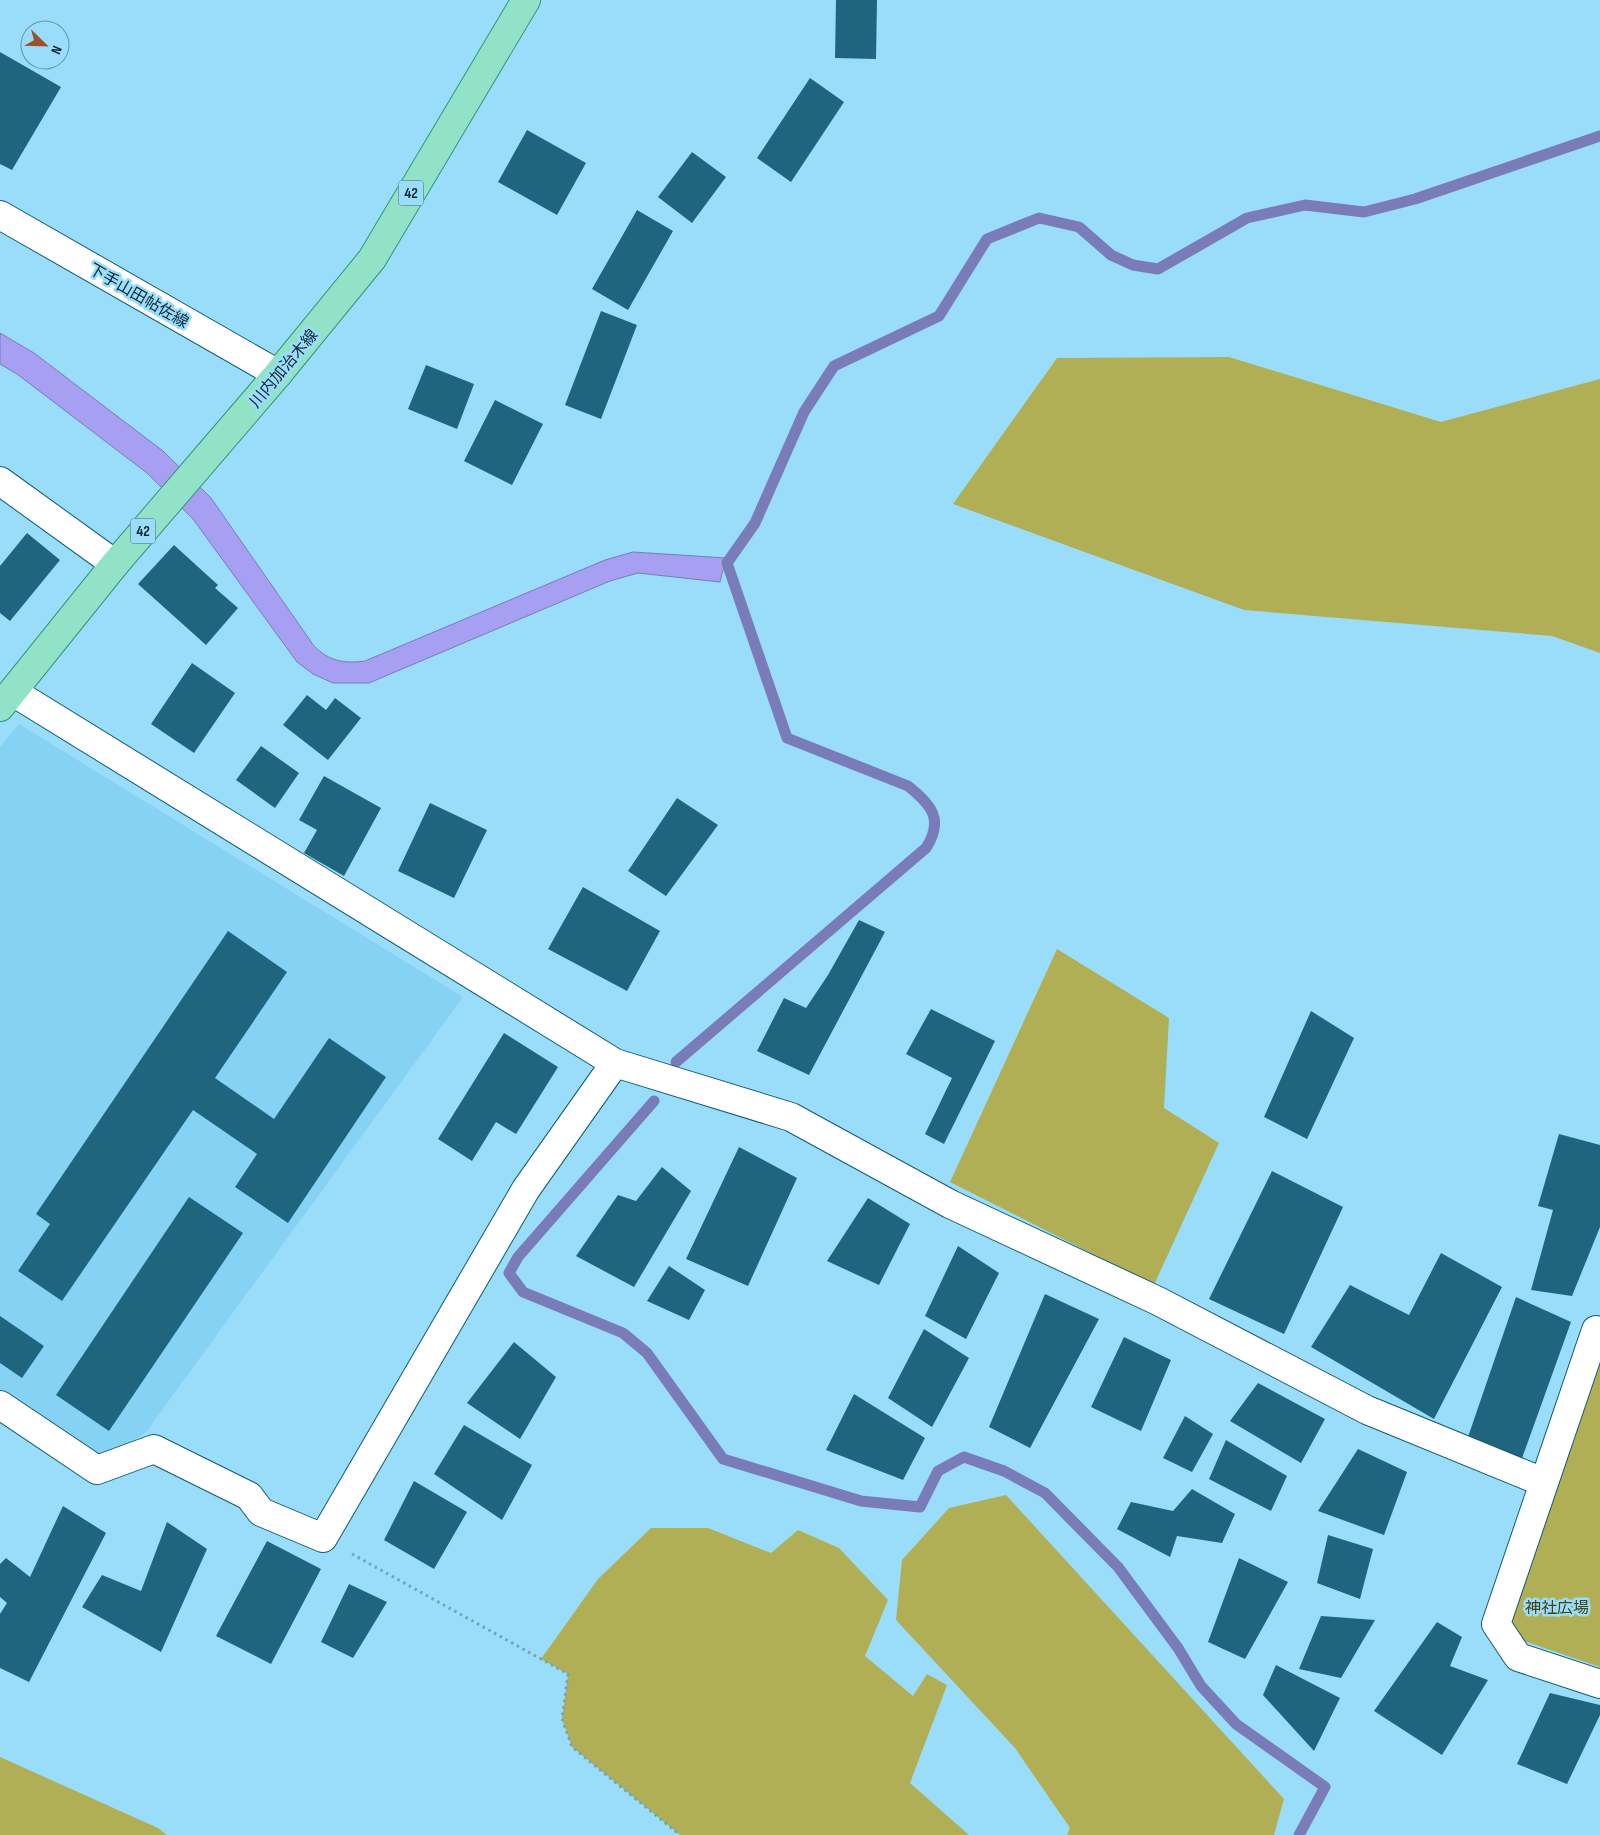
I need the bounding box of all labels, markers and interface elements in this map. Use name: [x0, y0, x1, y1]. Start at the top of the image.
north arrow: [20, 20, 70, 70]
text: N: [47, 43, 66, 57]
road number: 42: [398, 180, 424, 206]
street label: 下手山田帖佐線: [85, 260, 192, 333]
street label: 川内加治木線: [246, 326, 322, 412]
road number: 42: [130, 518, 156, 544]
park label: 神社広場: [1525, 1599, 1589, 1618]

